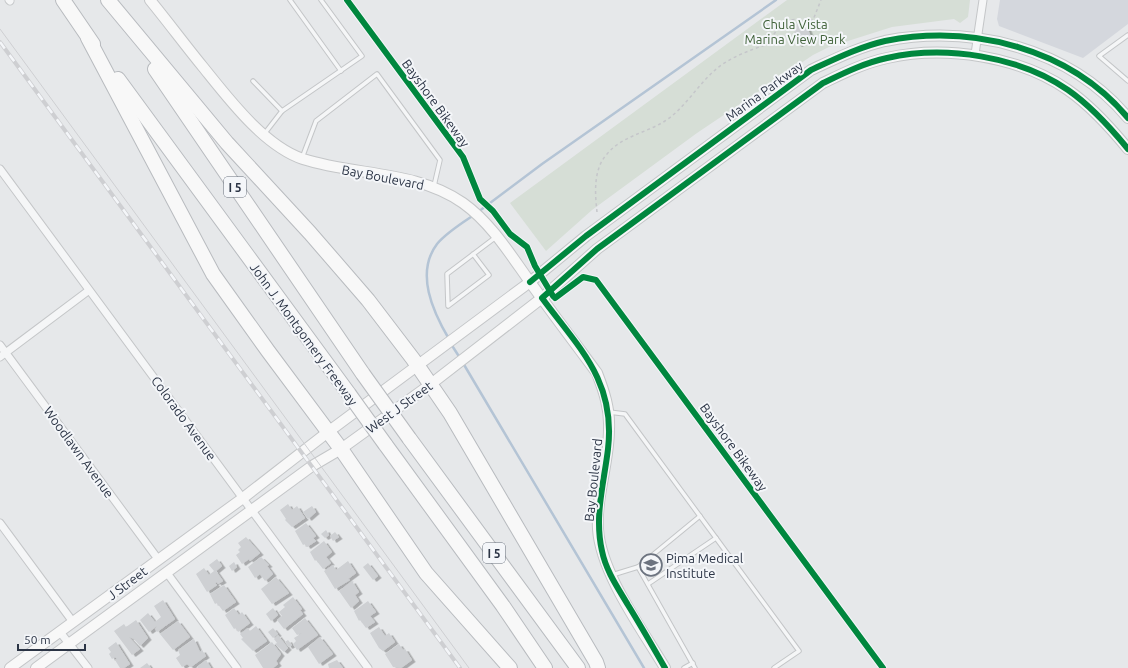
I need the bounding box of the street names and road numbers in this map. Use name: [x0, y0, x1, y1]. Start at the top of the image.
street label: Bayshore Bikeway: [400, 56, 472, 150]
street label: Marina Parkway: [723, 58, 805, 124]
street label: Bay Boulevard: [341, 162, 425, 192]
road number: I 5: [224, 177, 246, 197]
street label: John J. Montgomery Freeway: [248, 260, 360, 408]
street label: Colorado Avenue: [149, 373, 219, 463]
street label: West J Street: [363, 378, 435, 436]
street label: Bayshore Bikeway: [698, 400, 770, 494]
street label: Woodlawn Avenue: [41, 404, 117, 500]
street label: Bay Boulevard: [582, 438, 604, 522]
road number: I 5: [483, 543, 505, 563]
street label: J Street: [105, 564, 149, 602]

